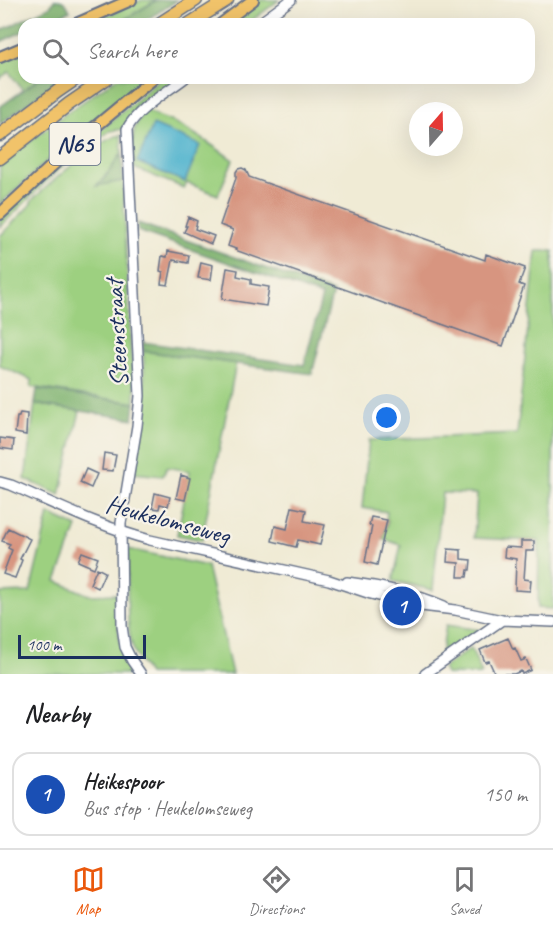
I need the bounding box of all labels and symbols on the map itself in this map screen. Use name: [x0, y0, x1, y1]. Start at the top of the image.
north arrow: [409, 102, 463, 156]
road number: N65: [50, 123, 100, 165]
street label: Steenstraat: [97, 275, 136, 388]
your location: [372, 403, 401, 432]
street label: Heukelomseweg: [102, 487, 235, 552]
pin: 1: [382, 584, 422, 628]
scale bar: [18, 632, 146, 660]

